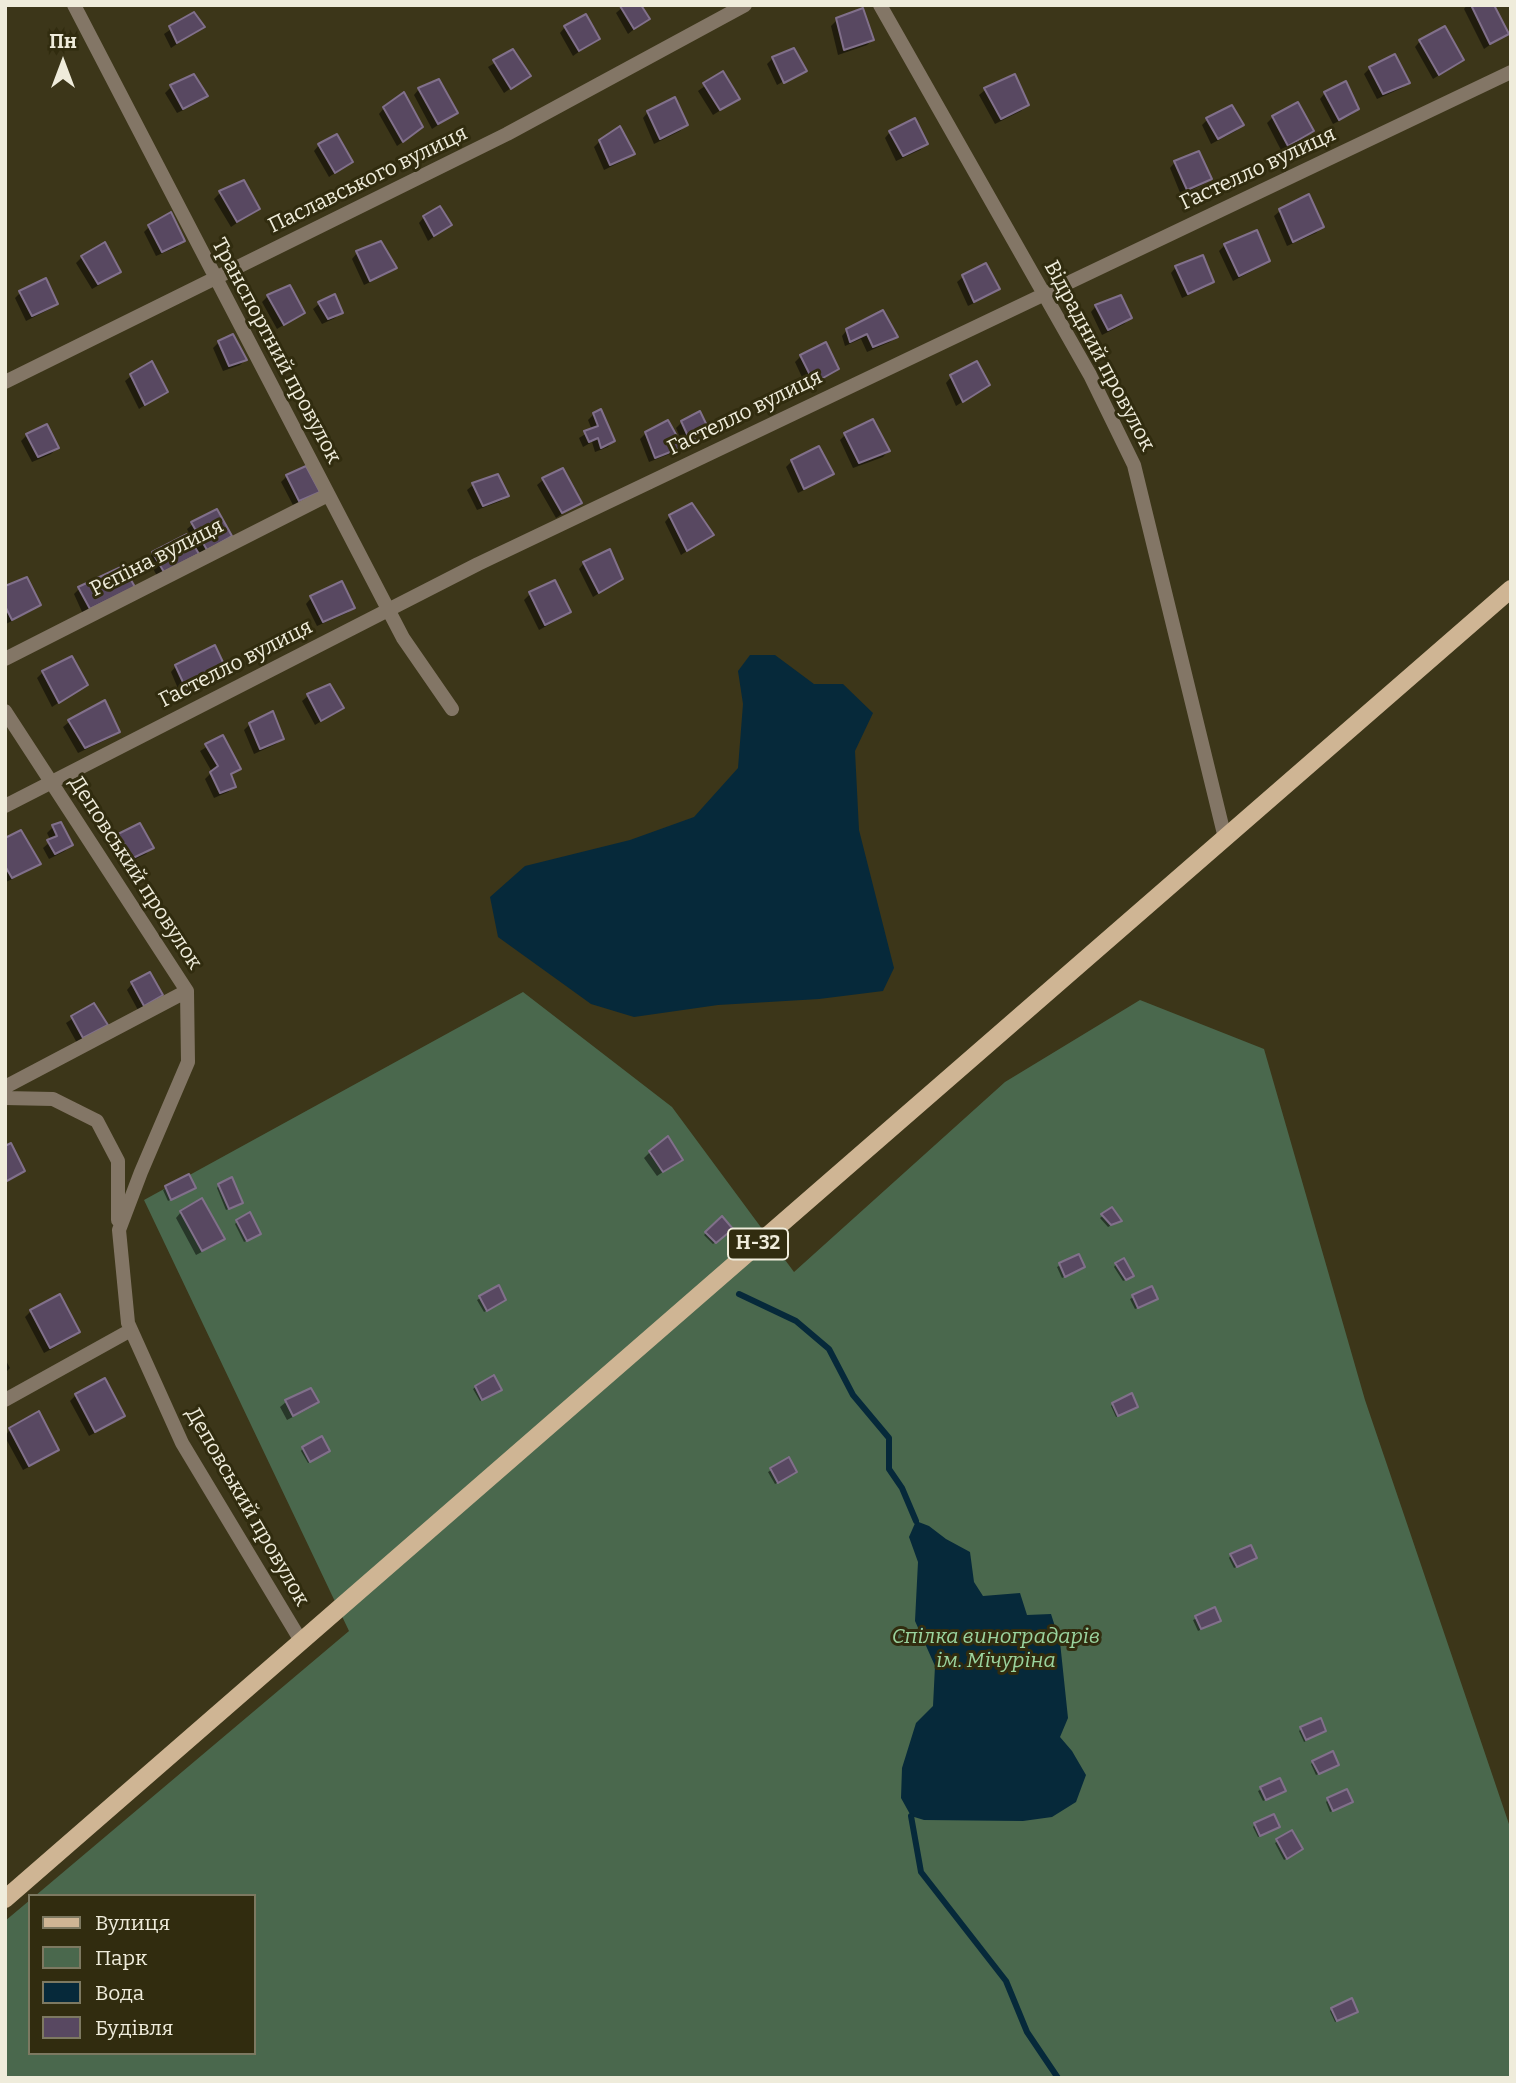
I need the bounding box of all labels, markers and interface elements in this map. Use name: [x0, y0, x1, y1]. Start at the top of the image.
north arrow: [28, 28, 98, 98]
text: Пн: [49, 30, 77, 53]
street label: Паславського вулиця: [264, 121, 472, 239]
street label: Гастелло вулиця: [1176, 122, 1340, 216]
street label: Транспортний провулок: [206, 234, 346, 468]
street label: Відрадний провулок: [1038, 257, 1160, 455]
street label: Гастелло вулиця: [664, 365, 826, 461]
street label: Рєпіна вулиця: [86, 514, 228, 602]
street label: Гастелло вулиця: [155, 614, 317, 714]
street label: Деповський провулок: [63, 772, 207, 974]
road number: Н-32: [728, 1228, 788, 1260]
street label: Деповський провулок: [180, 1403, 314, 1611]
park label: Спілка виноградарів ім. Мічуріна: [892, 1624, 1100, 1674]
legend: [28, 1894, 256, 2055]
text: Вулиця: [95, 1910, 170, 1936]
text: Парк: [95, 1945, 147, 1971]
text: Вода: [95, 1980, 144, 2006]
text: Будівля: [95, 2015, 173, 2041]

